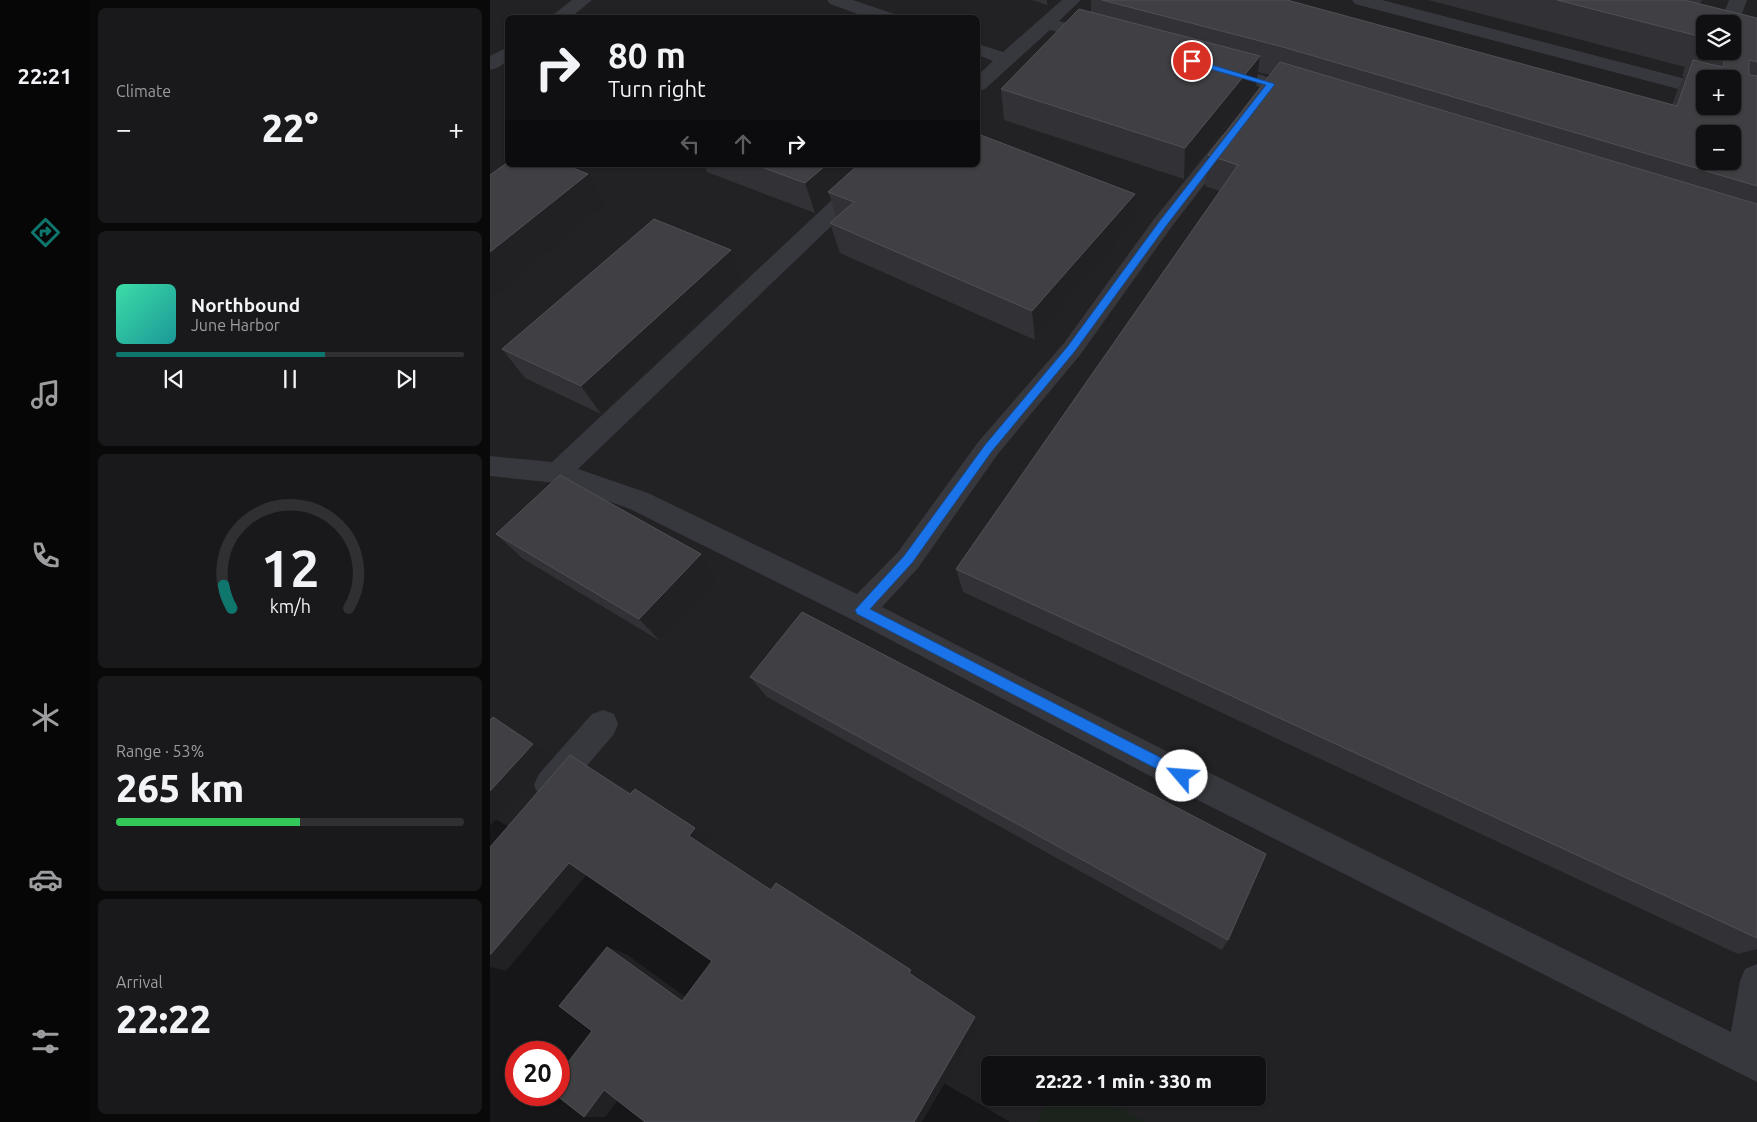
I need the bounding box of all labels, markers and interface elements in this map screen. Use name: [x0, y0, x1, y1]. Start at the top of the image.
map controls: [1696, 15, 1741, 170]
button: layers: [1696, 15, 1741, 60]
icon: right: [525, 35, 590, 100]
text: 80 m: [608, 35, 686, 75]
pin: [1171, 40, 1213, 82]
icon: arrive: [1178, 47, 1206, 75]
text: 22:21: [17, 63, 73, 88]
button: +: [1696, 70, 1741, 115]
text: Turn right: [608, 76, 706, 101]
text: Climate: [116, 82, 171, 100]
text: 22°: [262, 107, 318, 149]
text: −: [116, 113, 132, 144]
text: +: [448, 113, 464, 144]
button: −: [1696, 125, 1741, 170]
icon: left: [676, 130, 704, 158]
icon: ahead: [729, 130, 757, 158]
icon: right: [782, 130, 810, 158]
icon: directions: [28, 215, 63, 250]
text: Northbound: [191, 294, 300, 316]
text: June Harbor: [191, 316, 280, 334]
icon: previous: [160, 365, 188, 393]
icon: pause: [276, 365, 304, 393]
icon: next: [392, 365, 420, 393]
icon: music: [28, 377, 63, 412]
icon: phone: [28, 538, 63, 573]
text: 12: [261, 539, 319, 597]
text: km/h: [269, 596, 311, 616]
icon: climate: [28, 700, 63, 735]
text: Range · 53%: [116, 742, 204, 760]
position arrow: [1155, 749, 1207, 801]
text: 265 km: [116, 767, 244, 809]
icon: car: [28, 862, 63, 897]
text: Arrival: [116, 973, 163, 991]
text: 22:22: [116, 998, 211, 1040]
icon: filters: [28, 1024, 63, 1059]
speed limit sign: 20: [505, 1041, 570, 1106]
text: 22:22 · 1 min · 330 m: [1035, 1070, 1212, 1092]

